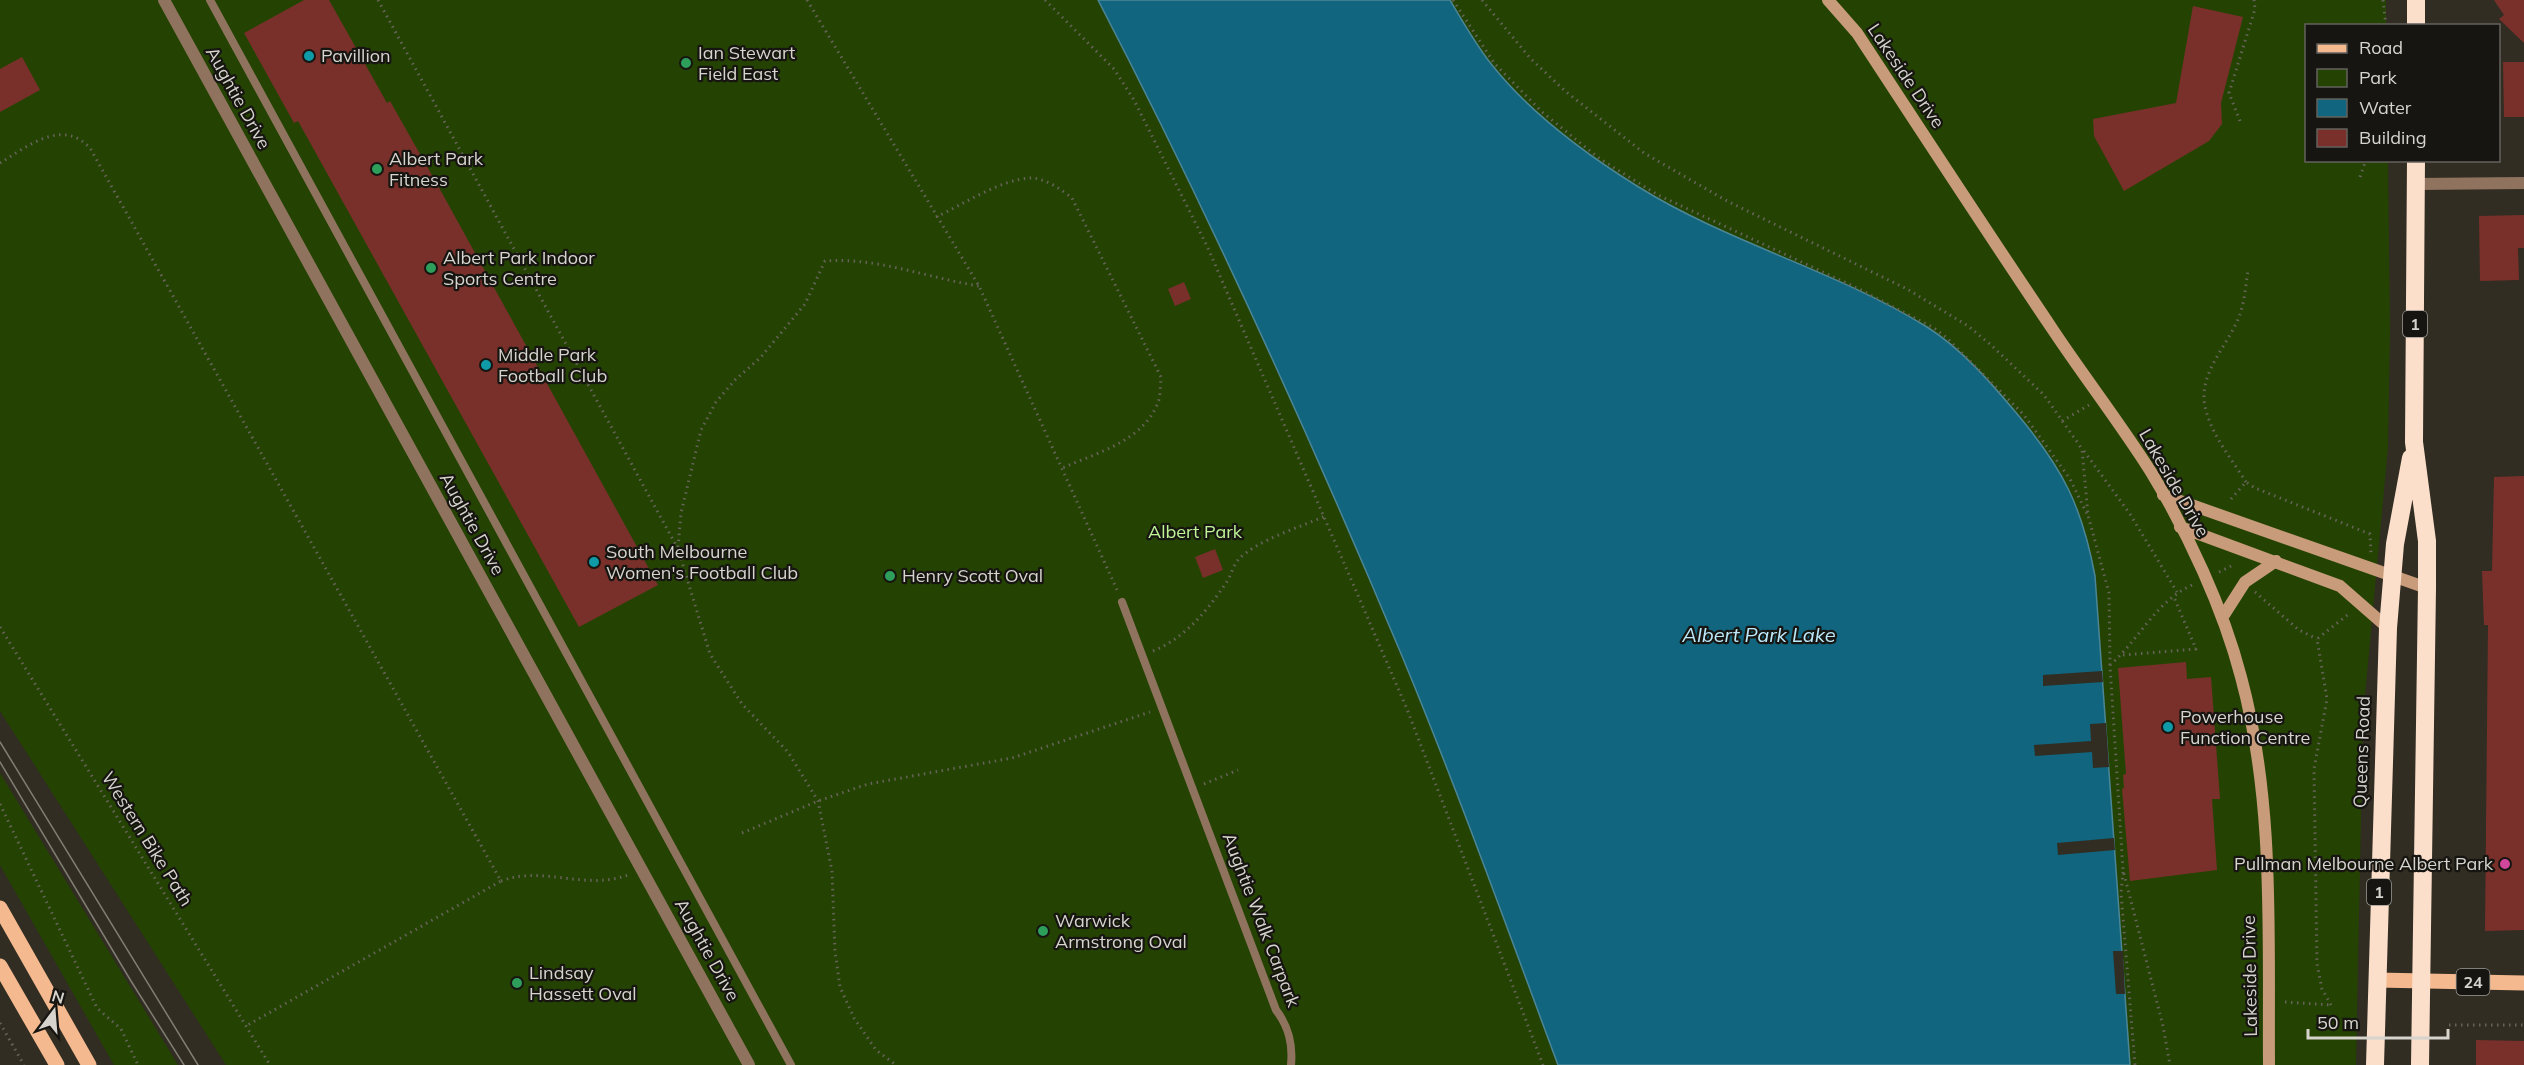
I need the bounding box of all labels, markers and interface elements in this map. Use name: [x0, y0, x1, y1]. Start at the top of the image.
street label: Lakeside Drive: [1863, 19, 1950, 132]
legend: [2305, 24, 2500, 162]
text: Road: [2359, 36, 2403, 59]
place label: Ian Stewart Field East: [698, 41, 795, 85]
street label: Aughtie Drive: [201, 43, 276, 153]
place label: Pavillion: [321, 44, 391, 67]
marker: Pavillion: [302, 49, 316, 63]
marker: Ian Stewart Field East: [679, 56, 693, 70]
text: Park: [2359, 66, 2398, 89]
text: Water: [2359, 96, 2412, 119]
text: Building: [2359, 126, 2427, 149]
place label: Albert Park Fitness: [389, 147, 484, 191]
marker: Albert Park Fitness: [370, 162, 384, 176]
place label: Albert Park Indoor Sports Centre: [443, 246, 595, 290]
marker: Albert Park Indoor Sports Centre: [424, 261, 438, 275]
road number: 1: [2403, 311, 2427, 337]
place label: Middle Park Football Club: [498, 343, 607, 387]
marker: Middle Park Football Club: [479, 358, 493, 372]
street label: Lakeside Drive: [2134, 424, 2215, 541]
street label: Aughtie Drive: [435, 469, 510, 579]
park label: Albert Park: [1148, 520, 1243, 543]
place label: South Melbourne Women's Football Club: [606, 540, 798, 584]
marker: South Melbourne Women's Football Club: [587, 555, 601, 569]
place label: Henry Scott Oval: [902, 564, 1043, 587]
marker: Henry Scott Oval: [883, 569, 897, 583]
water label: Albert Park Lake: [1681, 622, 1836, 647]
street label: Queens Road: [2348, 696, 2375, 808]
place label: Powerhouse Function Centre: [2180, 705, 2310, 749]
marker: Powerhouse Function Centre: [2161, 720, 2175, 734]
street label: Western Bike Path: [97, 767, 198, 910]
street label: Aughtie Walk Carpark: [1218, 829, 1306, 1011]
place label: Pullman Melbourne Albert Park: [2234, 852, 2494, 875]
marker: Pullman Melbourne Albert Park: [2498, 857, 2512, 871]
road number: 1: [2367, 879, 2391, 905]
street label: Aughtie Drive: [670, 895, 745, 1005]
place label: Warwick Armstrong Oval: [1055, 909, 1187, 953]
street label: Lakeside Drive: [2237, 915, 2262, 1037]
marker: Warwick Armstrong Oval: [1036, 924, 1050, 938]
place label: Lindsay Hassett Oval: [529, 961, 637, 1005]
road number: 24: [2456, 969, 2490, 995]
marker: Lindsay Hassett Oval: [510, 976, 524, 990]
north arrow: [24, 981, 84, 1041]
text: N: [50, 985, 67, 1008]
scale bar: [2308, 1002, 2448, 1040]
text: 50 m: [2317, 1011, 2359, 1034]

